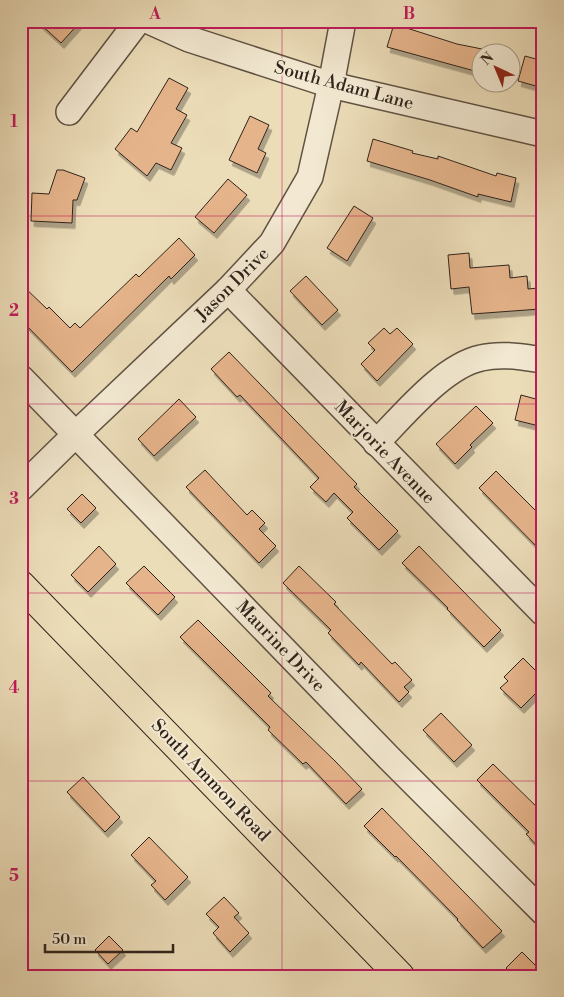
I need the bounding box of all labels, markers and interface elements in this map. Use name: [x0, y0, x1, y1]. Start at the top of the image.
text: A: [148, 4, 161, 24]
text: B: [403, 4, 415, 24]
north arrow: [472, 42, 522, 92]
text: N: [477, 49, 498, 70]
street label: South Adam Lane: [272, 56, 416, 115]
text: 1: [10, 112, 18, 132]
street label: Jason Drive: [190, 243, 274, 327]
text: 2: [9, 301, 19, 321]
street label: Marjorie Avenue: [329, 396, 440, 509]
text: 3: [9, 489, 19, 509]
street label: Maurine Drive: [231, 596, 330, 697]
text: 4: [9, 678, 20, 698]
street label: South Ammon Road: [146, 714, 276, 847]
text: 5: [9, 866, 19, 886]
scale bar: [45, 922, 172, 954]
text: 50 m: [52, 930, 86, 949]

